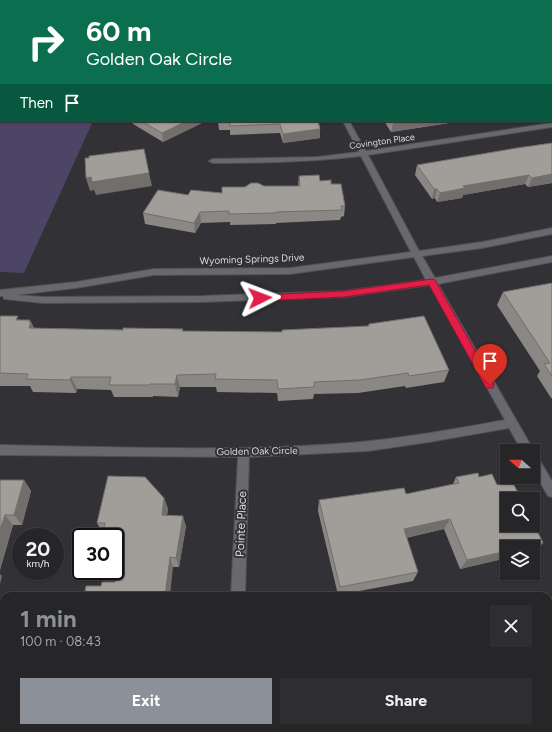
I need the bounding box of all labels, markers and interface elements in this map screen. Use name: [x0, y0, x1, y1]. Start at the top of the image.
text: 60 m: [86, 14, 151, 48]
icon: right: [20, 16, 72, 68]
text: Golden Oak Circle: [86, 48, 232, 70]
icon: arrive: [61, 92, 83, 114]
text: Then: [20, 94, 53, 112]
street label: Covington Place: [349, 131, 416, 151]
street label: Wyoming Springs Drive: [199, 251, 305, 267]
position arrow: [239, 277, 281, 319]
pin: [473, 344, 507, 385]
icon: arrive: [479, 350, 501, 372]
street label: Golden Oak Circle: [216, 444, 298, 458]
north arrow: [500, 444, 540, 484]
map controls: [500, 444, 540, 580]
street label: Pointe Place: [233, 490, 249, 557]
button: search: [500, 492, 540, 532]
speed limit sign: 30: [72, 528, 124, 580]
text: 20: [26, 537, 50, 561]
button: layers: [500, 540, 540, 580]
text: km/h: [27, 557, 49, 570]
text: 1 min: [20, 604, 77, 633]
button: close: [490, 605, 532, 647]
text: 100 m · 08:43: [20, 634, 101, 649]
button: Exit: [20, 678, 272, 724]
button: Share: [280, 678, 532, 724]

